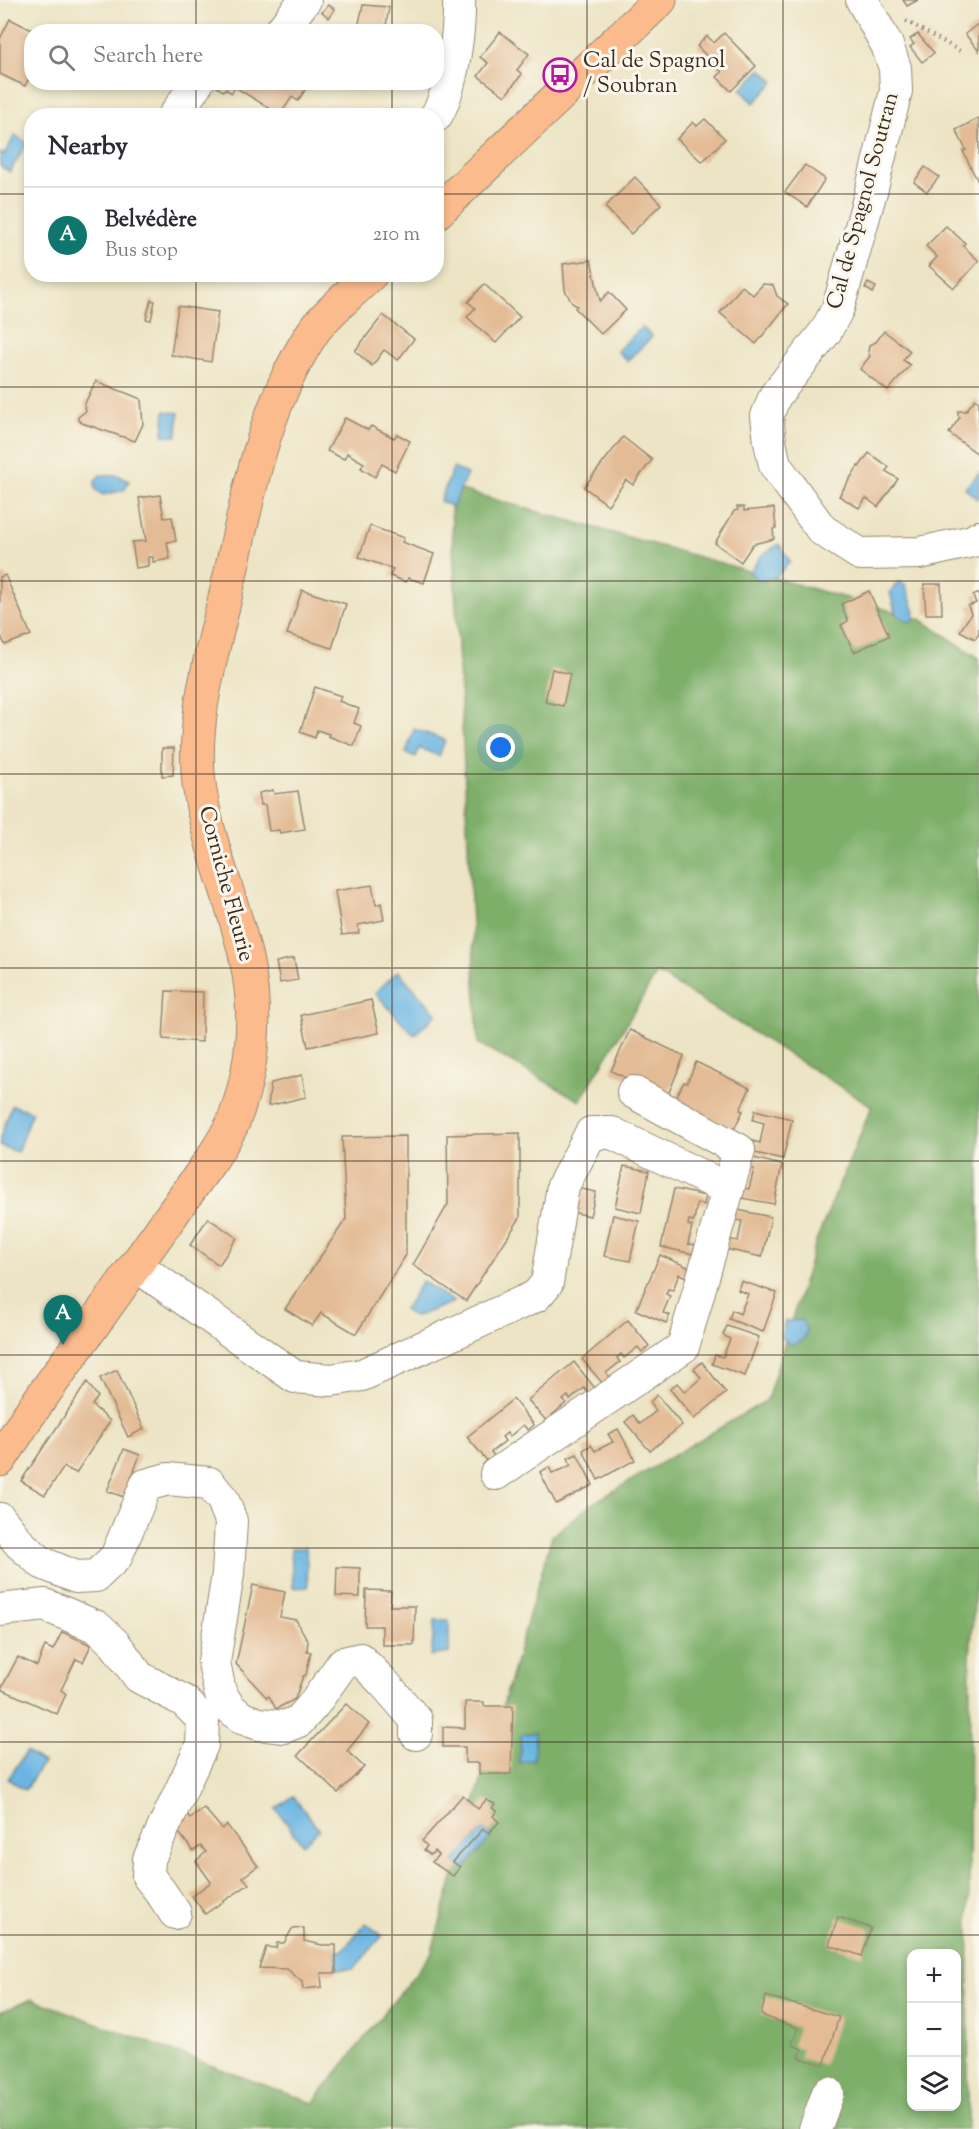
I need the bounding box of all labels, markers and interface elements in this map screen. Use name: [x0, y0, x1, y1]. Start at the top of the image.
search box: [24, 24, 444, 90]
icon: search: [45, 41, 78, 74]
text: Search here: [93, 41, 203, 73]
place label: Cal de Spagnol / Soubran: [583, 46, 725, 103]
bus stop icon: Cal de Spagnol / Soubran: [542, 57, 578, 93]
street label: Cal de Spagnol Soutran: [820, 89, 908, 313]
text: Nearby: [48, 129, 128, 166]
text: Belvédère: [105, 205, 197, 237]
text: A: [59, 221, 76, 250]
text: 210 m: [373, 221, 420, 250]
text: Bus stop: [105, 237, 178, 266]
your location: [486, 733, 515, 762]
street label: Corniche Fleurie: [189, 803, 261, 965]
pin: A: [44, 1296, 82, 1345]
map controls: [907, 1949, 961, 2111]
button: +: [907, 1949, 961, 2003]
button: −: [907, 2003, 961, 2057]
button: layers: [907, 2057, 961, 2111]

